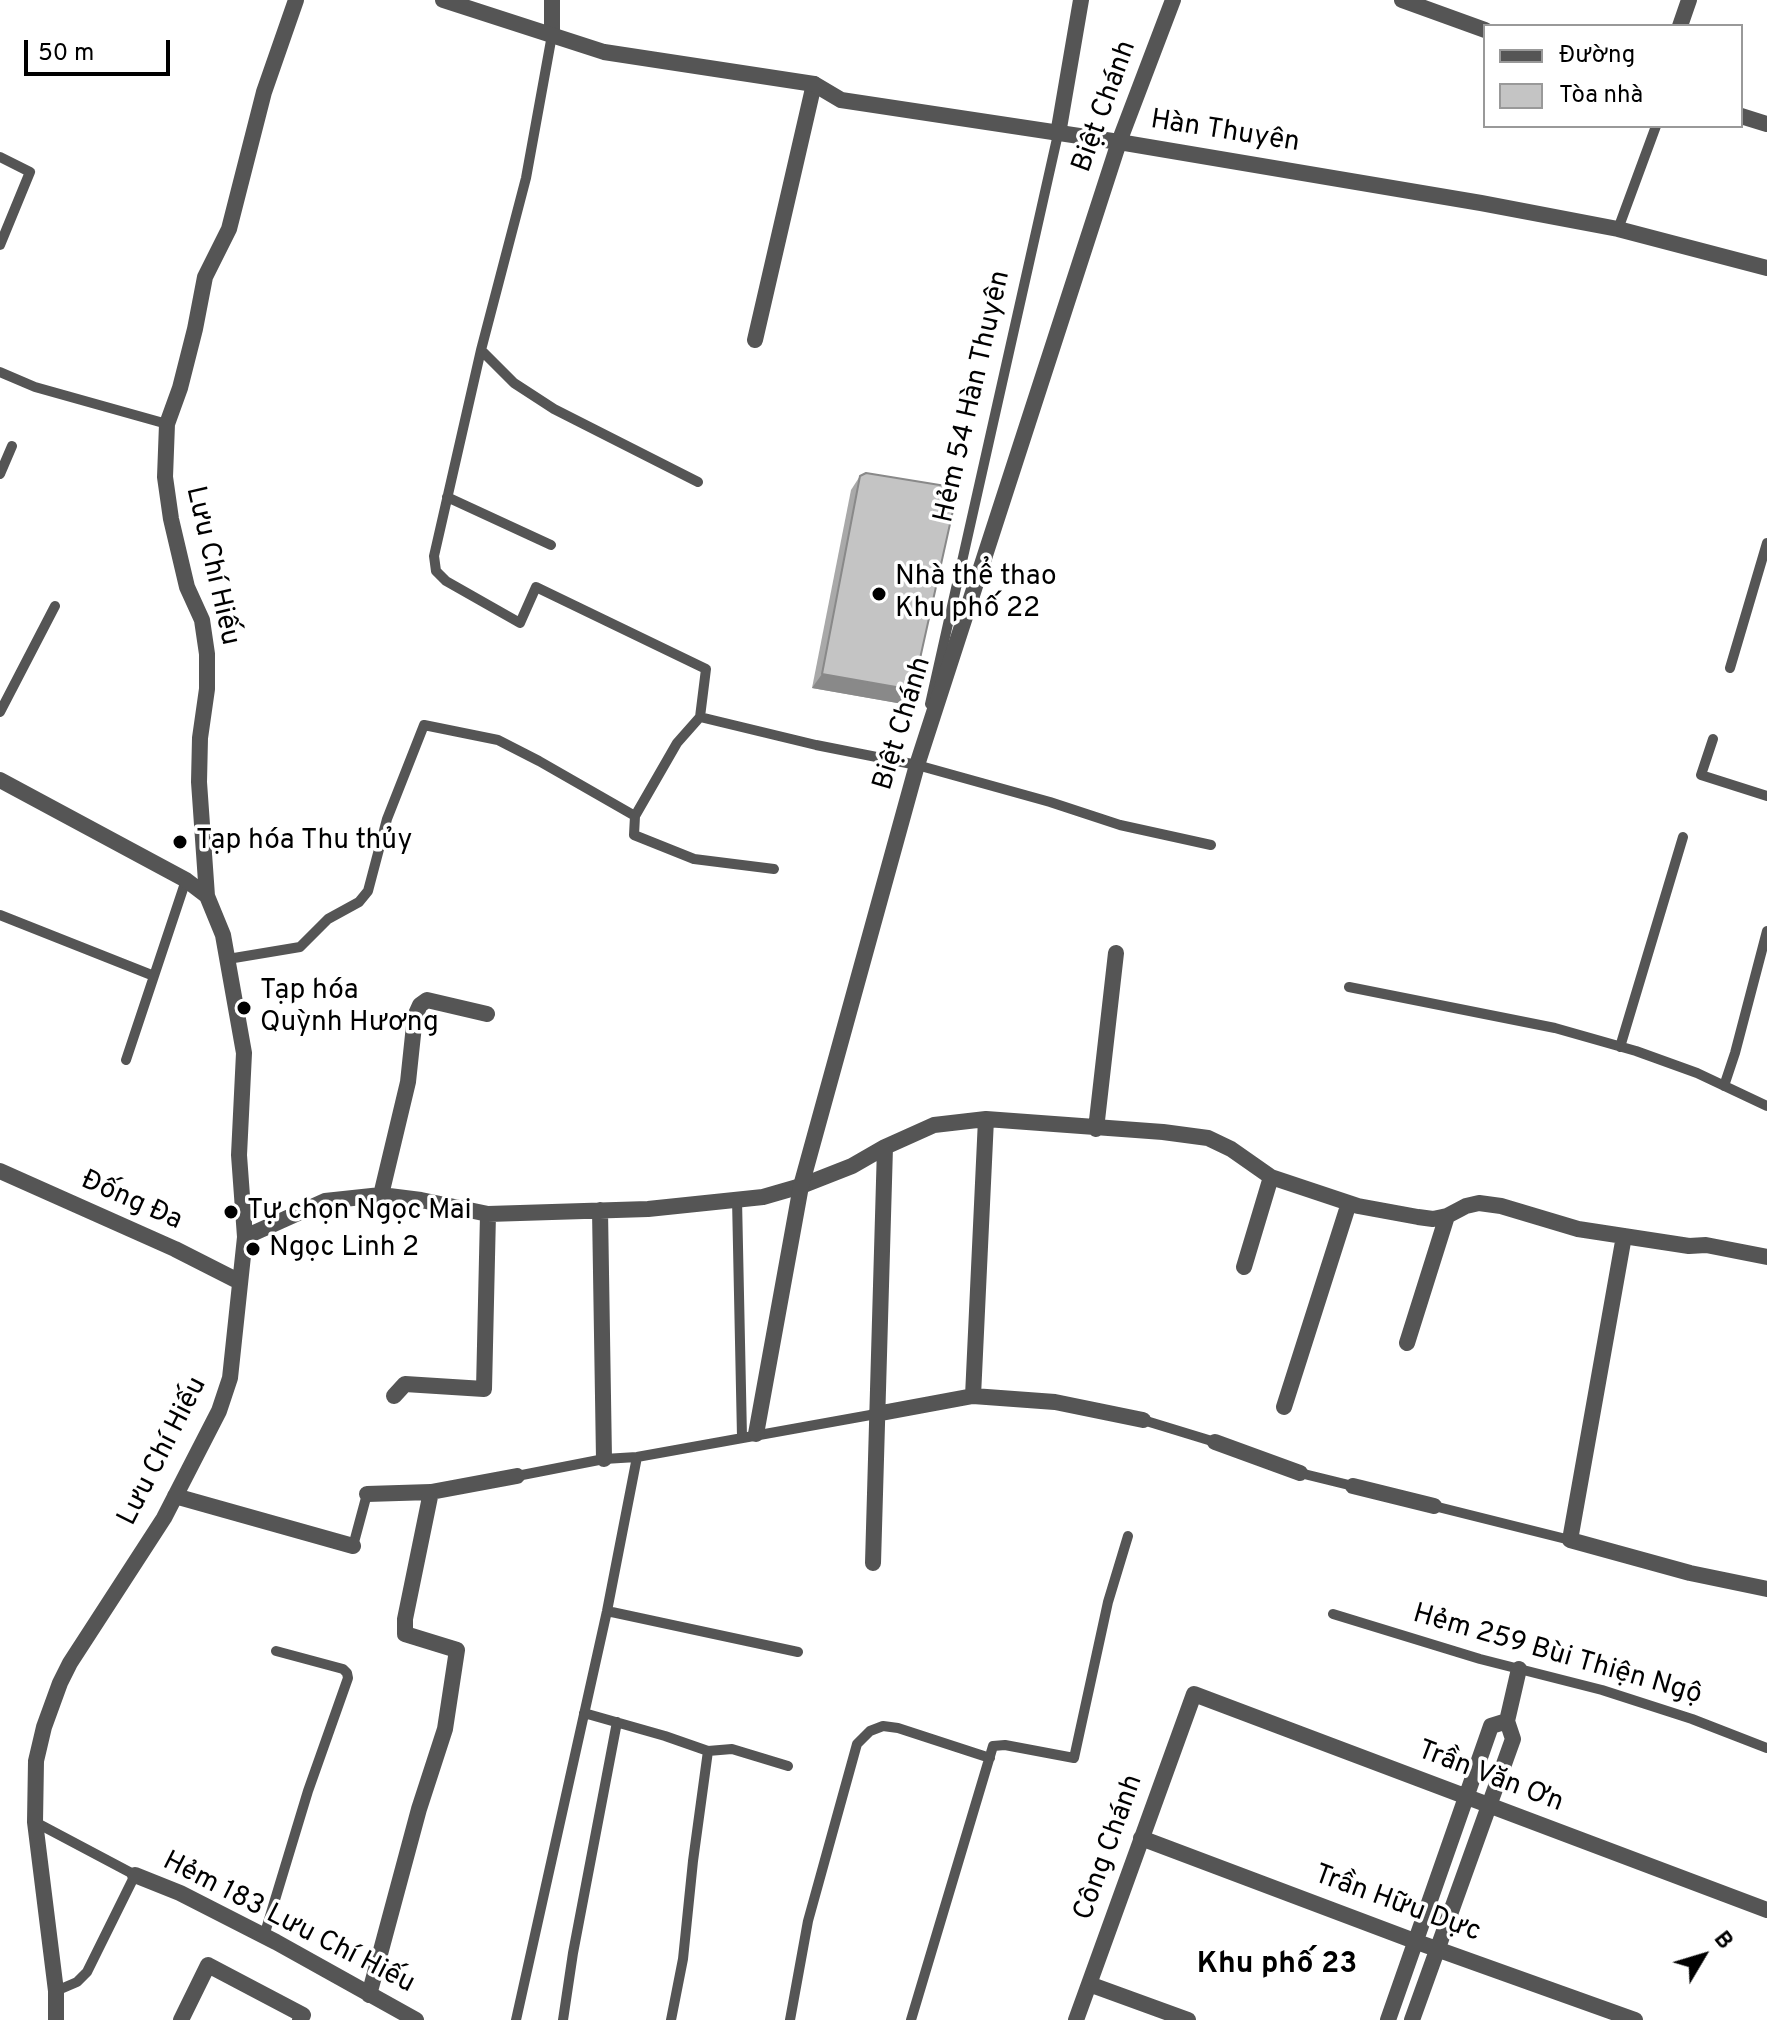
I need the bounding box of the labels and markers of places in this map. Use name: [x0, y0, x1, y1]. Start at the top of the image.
place label: Nhà thể thao Khu phố 22: [895, 561, 1057, 627]
marker: Nhà thể thao Khu phố 22: [870, 585, 888, 603]
place label: Tạp hóa Thu thủy: [196, 825, 412, 859]
marker: Tạp hóa Thu thủy: [171, 833, 189, 851]
place label: Tạp hóa Quỳnh Hương: [260, 975, 439, 1041]
marker: Tạp hóa Quỳnh Hương: [235, 999, 253, 1017]
place label: Tự chọn Ngọc Mai: [247, 1195, 472, 1229]
marker: Tự chọn Ngọc Mai: [222, 1203, 240, 1221]
place label: Ngọc Linh 2: [269, 1232, 419, 1266]
marker: Ngọc Linh 2: [244, 1240, 262, 1258]

